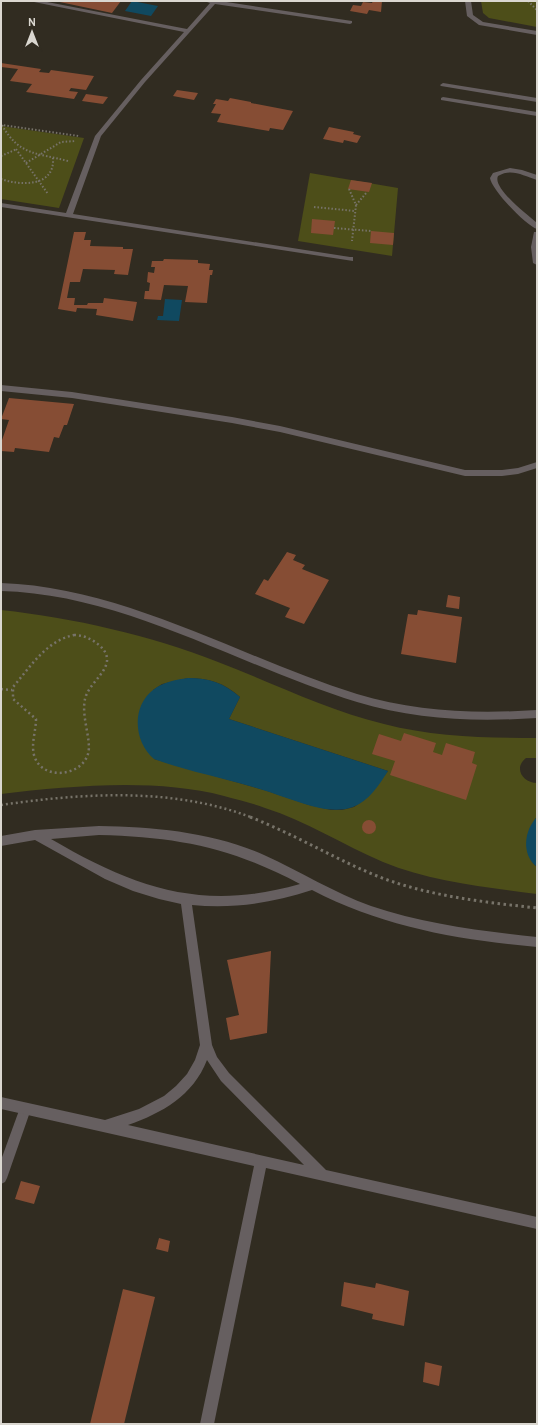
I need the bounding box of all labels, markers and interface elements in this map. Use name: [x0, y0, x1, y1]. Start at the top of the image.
north arrow: [12, 12, 52, 52]
text: N: [28, 16, 36, 30]

